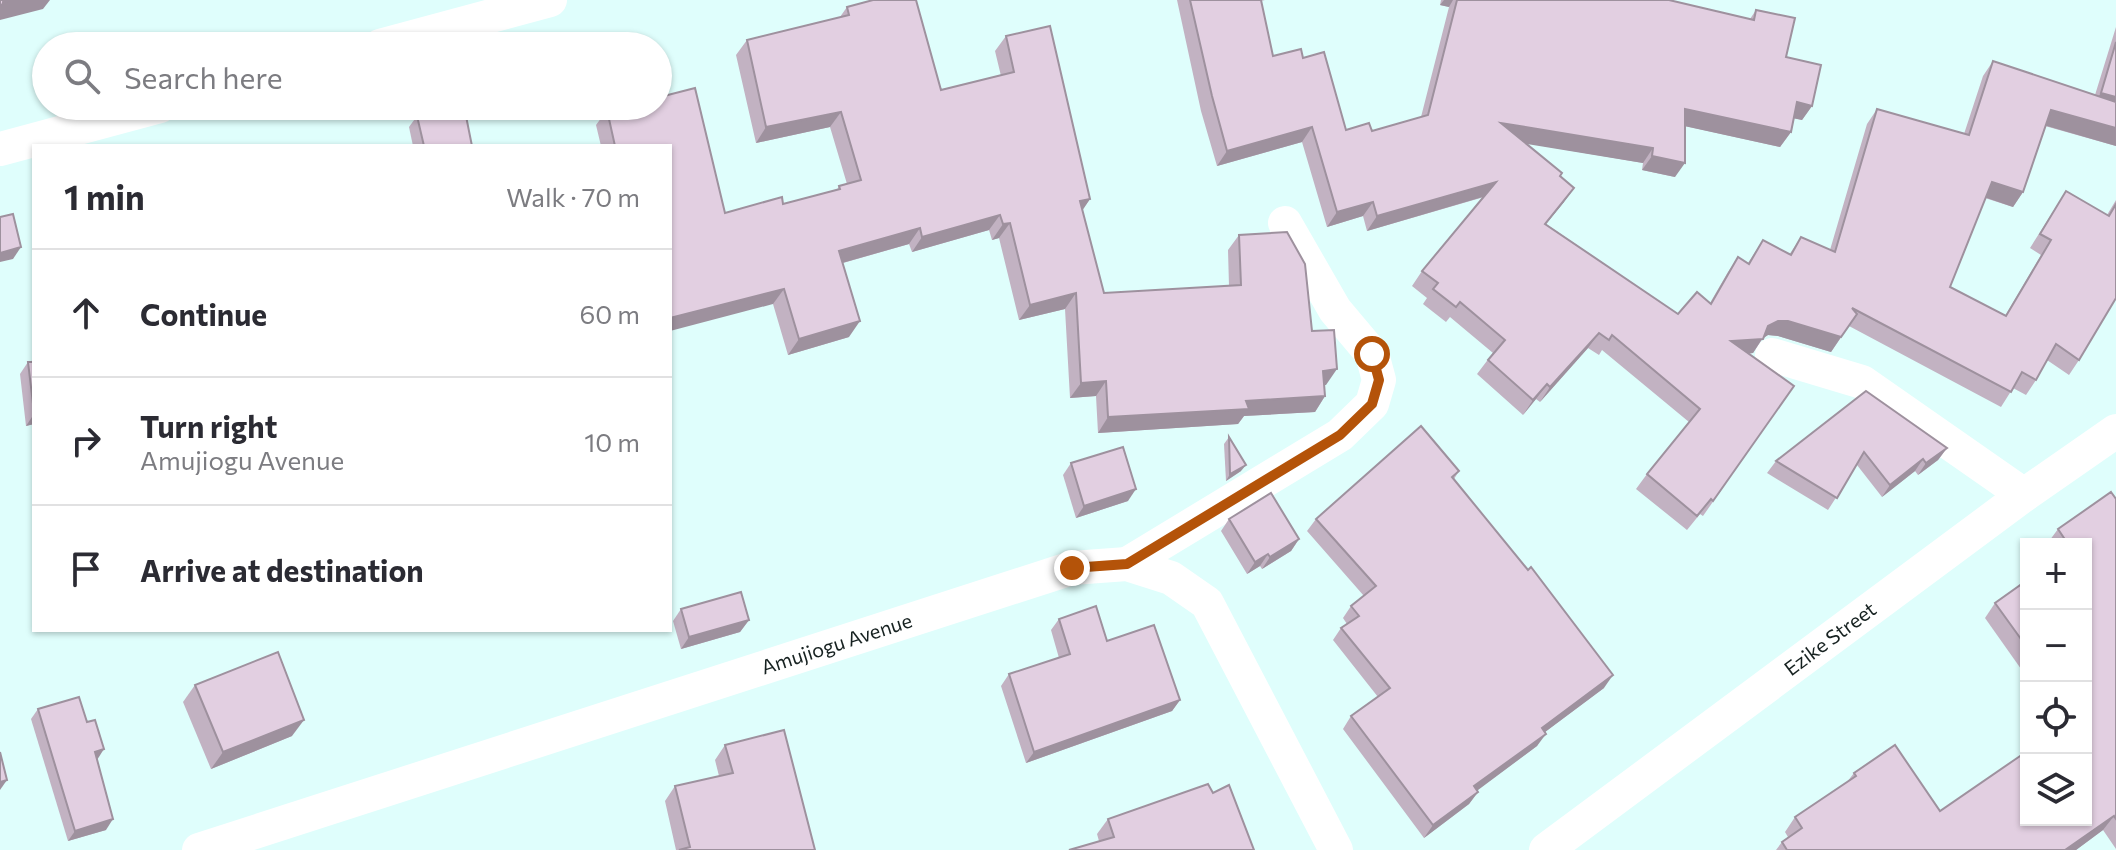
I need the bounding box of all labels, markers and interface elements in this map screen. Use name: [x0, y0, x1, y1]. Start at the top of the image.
search box: [32, 32, 672, 120]
icon: search: [60, 54, 104, 98]
text: Search here: [124, 58, 283, 95]
text: 1 min: [64, 175, 145, 217]
text: Walk · 70 m: [506, 181, 640, 212]
icon: ahead: [64, 291, 108, 335]
text: Continue: [140, 295, 267, 332]
text: 60 m: [580, 298, 640, 329]
route start: [1354, 336, 1390, 372]
text: Turn right: [140, 407, 277, 444]
icon: right: [64, 419, 108, 463]
text: 10 m: [584, 426, 640, 457]
text: Amujiogu Avenue: [140, 444, 344, 475]
map controls: [2020, 538, 2092, 826]
button: +: [2020, 538, 2092, 610]
icon: arrive: [64, 547, 108, 591]
route end: [1054, 550, 1090, 586]
text: Arrive at destination: [140, 551, 424, 588]
street label: Ezike Street: [1779, 596, 1880, 680]
street label: Amujiogu Avenue: [758, 608, 915, 679]
button: −: [2020, 610, 2092, 682]
button: locate: [2020, 682, 2092, 754]
button: layers: [2020, 754, 2092, 826]

